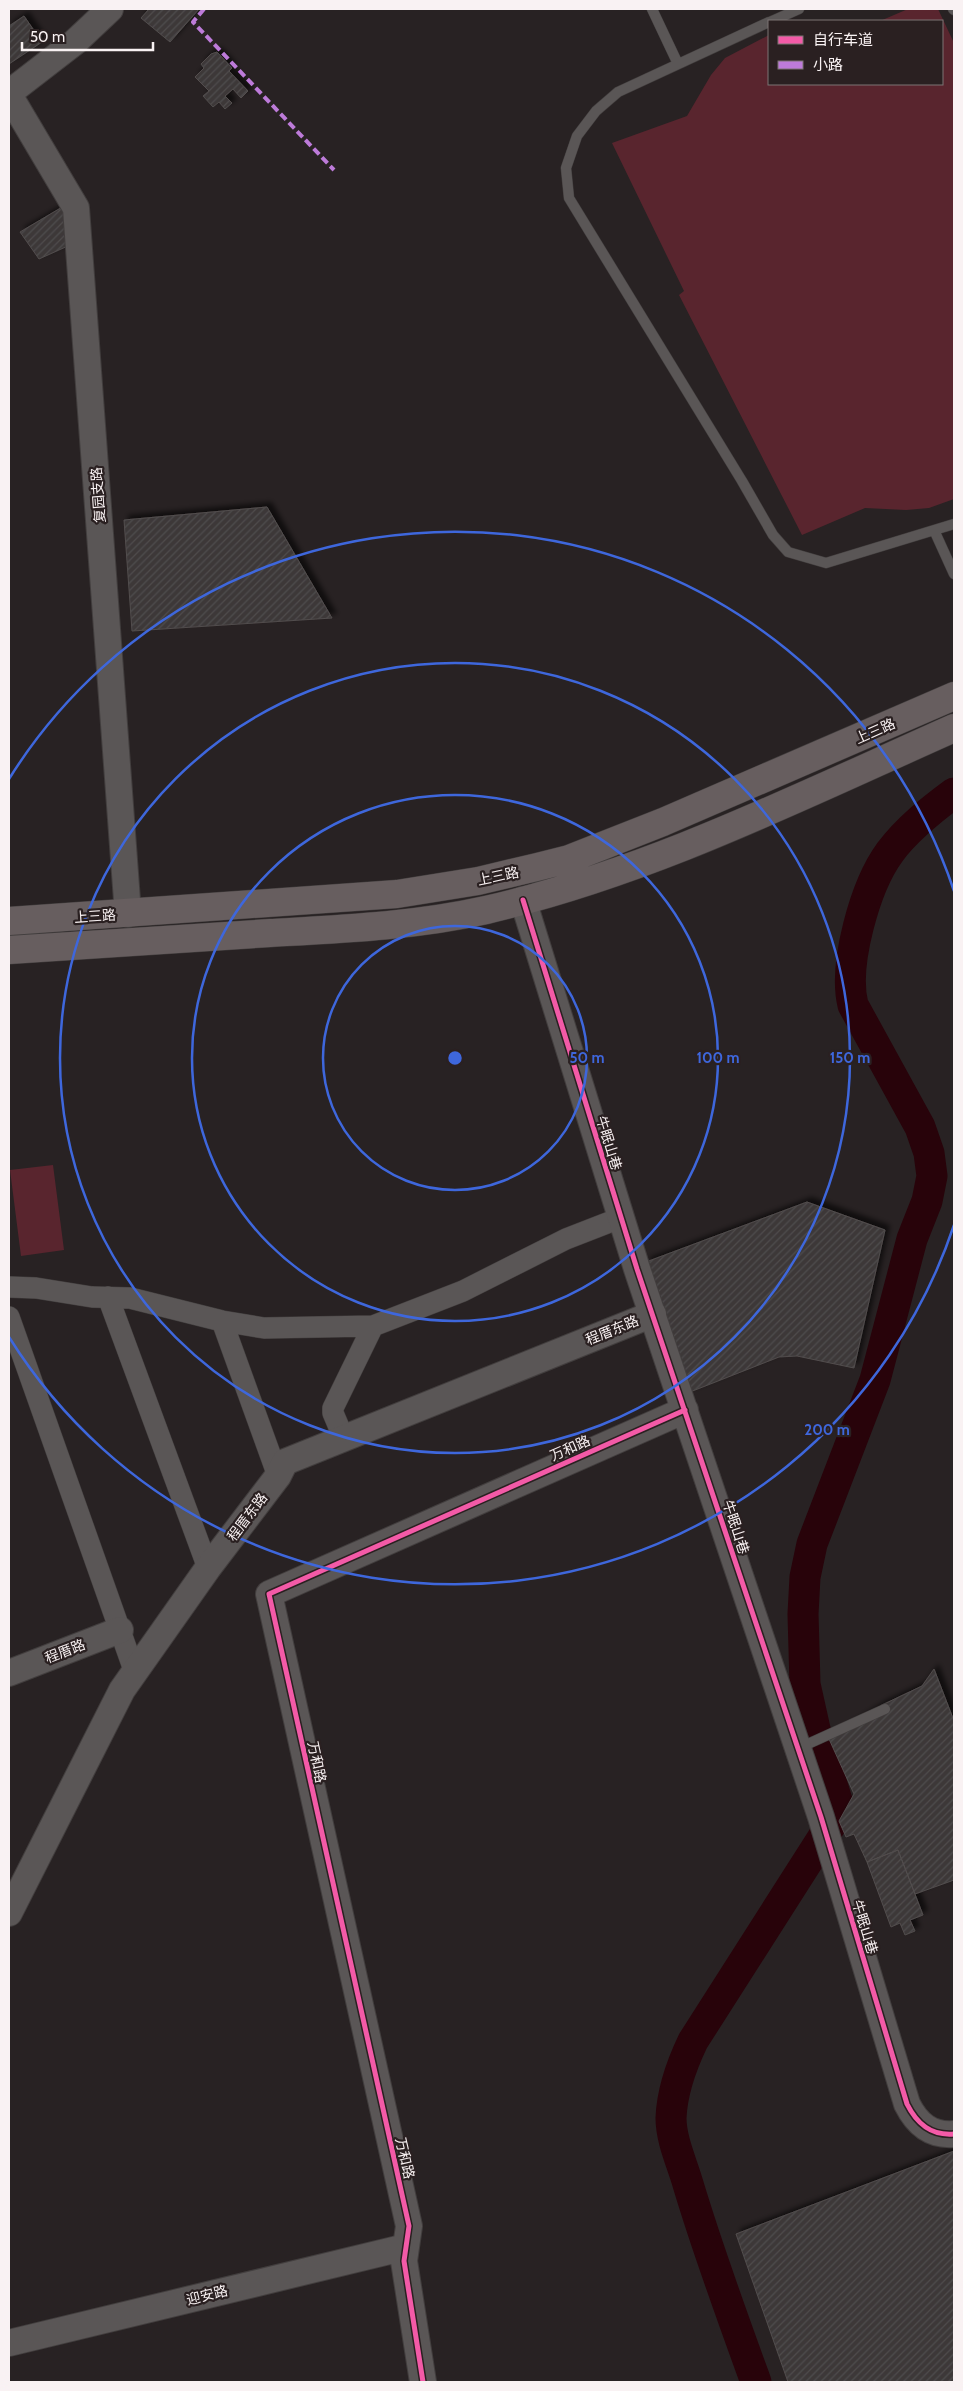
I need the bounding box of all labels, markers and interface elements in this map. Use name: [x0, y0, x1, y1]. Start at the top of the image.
scale bar: [22, 20, 154, 52]
legend: [768, 20, 943, 85]
text: 50 m: [30, 28, 65, 46]
text: 自行车道: [813, 31, 873, 49]
text: 小路: [813, 56, 843, 74]
street label: 复园支路: [87, 466, 109, 524]
street label: 上三路: [852, 714, 898, 748]
street label: 上三路: [476, 863, 520, 889]
street label: 上三路: [73, 906, 117, 926]
centre of rings: [446, 1049, 464, 1067]
text: 50 m: [569, 1049, 605, 1067]
text: 100 m: [696, 1049, 740, 1067]
text: 150 m: [830, 1049, 870, 1067]
street label: 牛眠山巷: [592, 1114, 626, 1172]
street label: 程厝东路: [583, 1311, 641, 1349]
text: 200 m: [804, 1421, 850, 1439]
street label: 万和路: [547, 1431, 593, 1465]
street label: 程厝东路: [223, 1489, 271, 1545]
street label: 牛眠山巷: [719, 1498, 753, 1556]
street label: 程厝路: [42, 1635, 88, 1667]
street label: 万和路: [304, 1740, 330, 1784]
street label: 牛眠山巷: [848, 1898, 882, 1956]
street label: 万和路: [392, 2136, 418, 2180]
street label: 迎安路: [184, 2281, 230, 2309]

